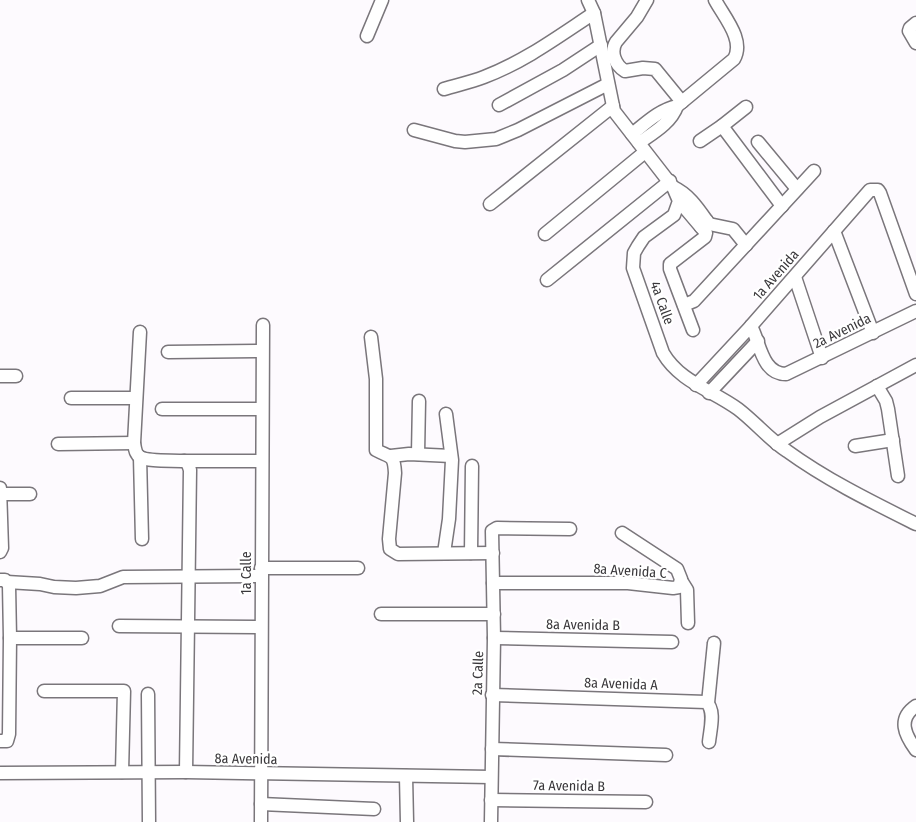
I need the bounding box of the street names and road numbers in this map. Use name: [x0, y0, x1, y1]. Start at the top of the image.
street label: 1a Avenida: [749, 246, 803, 304]
street label: 4a Calle: [646, 279, 678, 327]
street label: 2a Avenida: [810, 310, 874, 352]
street label: 1a Calle: [238, 551, 255, 595]
street label: 8a Avenida C: [593, 560, 667, 582]
street label: 8a Avenida B: [546, 616, 620, 634]
street label: 2a Calle: [469, 651, 487, 695]
street label: 8a Avenida A: [584, 674, 659, 694]
street label: 8a Avenida: [214, 750, 278, 768]
street label: 7a Avenida B: [533, 777, 606, 795]

